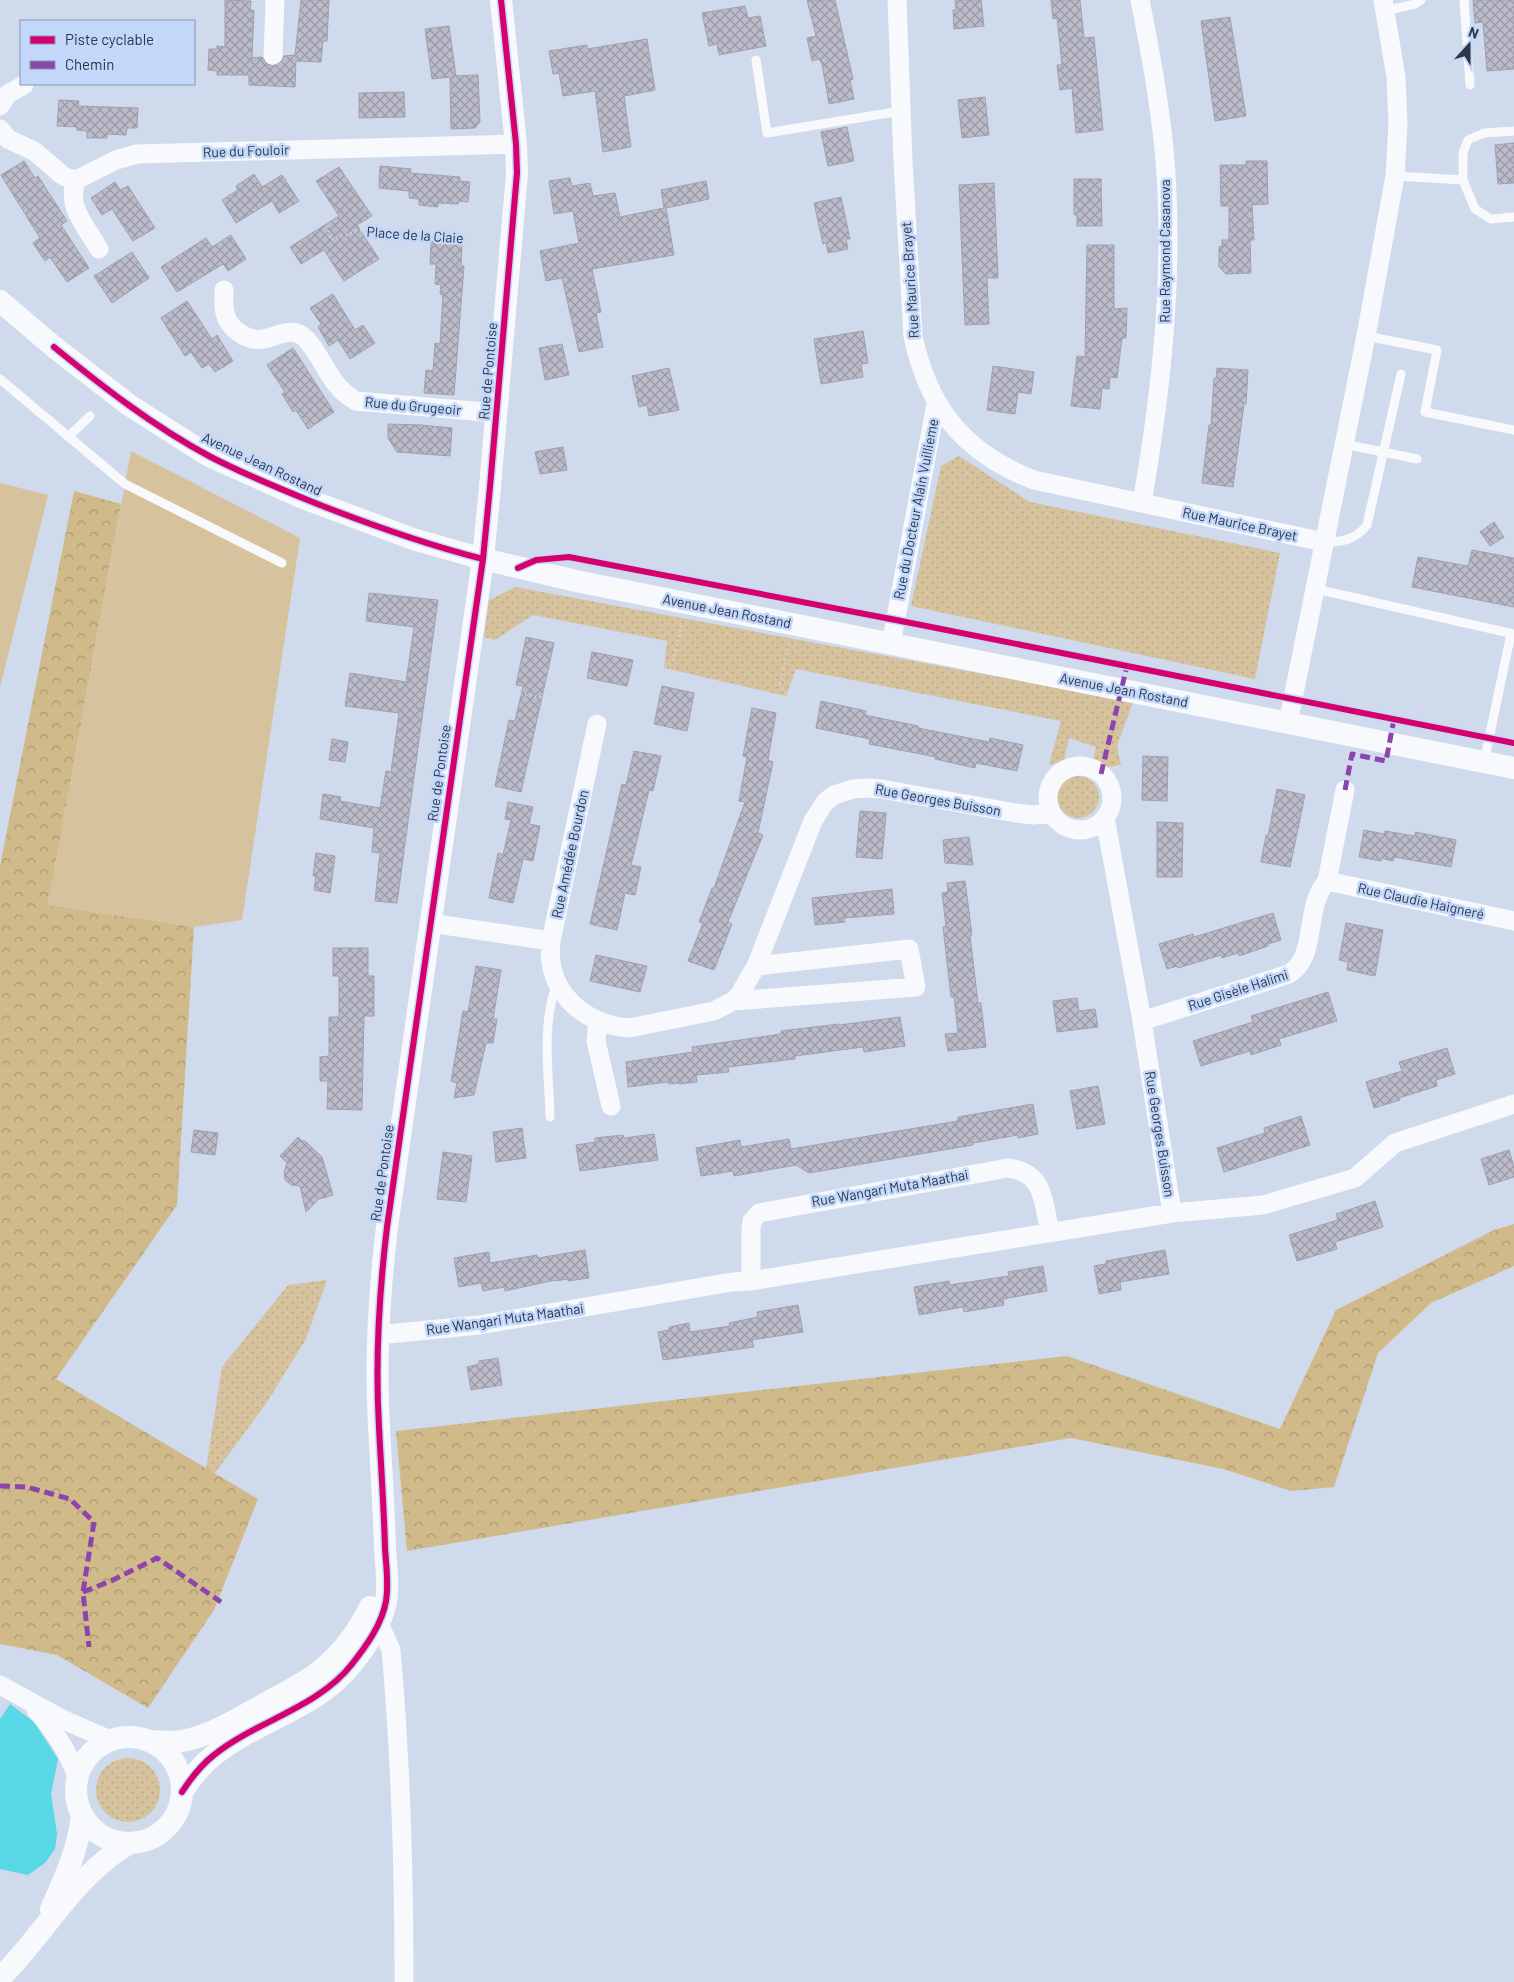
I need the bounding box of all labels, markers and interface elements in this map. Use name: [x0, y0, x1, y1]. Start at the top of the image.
legend: [20, 20, 195, 85]
north arrow: [1444, 20, 1494, 70]
text: N: [1466, 23, 1481, 42]
text: Piste cyclable: [65, 30, 154, 48]
text: Chemin: [65, 55, 114, 73]
street label: Rue du Fouloir: [203, 140, 289, 161]
street label: Rue Raymond Casanova: [1156, 179, 1173, 323]
street label: Rue Maurice Brayet: [897, 221, 922, 339]
street label: Place de la Claie: [366, 223, 464, 246]
street label: Rue de Pontoise: [475, 322, 500, 420]
street label: Rue du Grugeoir: [364, 393, 462, 418]
street label: Rue du Docteur Alain Vuillieme: [890, 417, 941, 601]
street label: Avenue Jean Rostand: [199, 428, 325, 499]
street label: Rue Maurice Brayet: [1181, 503, 1299, 544]
street label: Avenue Jean Rostand: [661, 590, 793, 631]
street label: Avenue Jean Rostand: [1058, 669, 1190, 710]
street label: Rue de Pontoise: [423, 723, 454, 823]
street label: Rue Georges Buisson: [874, 780, 1002, 819]
street label: Rue Amédée Bourdon: [548, 788, 591, 920]
street label: Rue Claudie Haigneré: [1356, 879, 1486, 922]
street label: Rue Gisèle Halimi: [1186, 965, 1290, 1014]
street label: Rue Georges Buisson: [1142, 1070, 1179, 1198]
street label: Rue de Pontoise: [366, 1123, 397, 1223]
street label: Rue Wangari Muta Maathai: [810, 1165, 970, 1210]
street label: Rue Wangari Muta Maathai: [425, 1299, 585, 1338]

